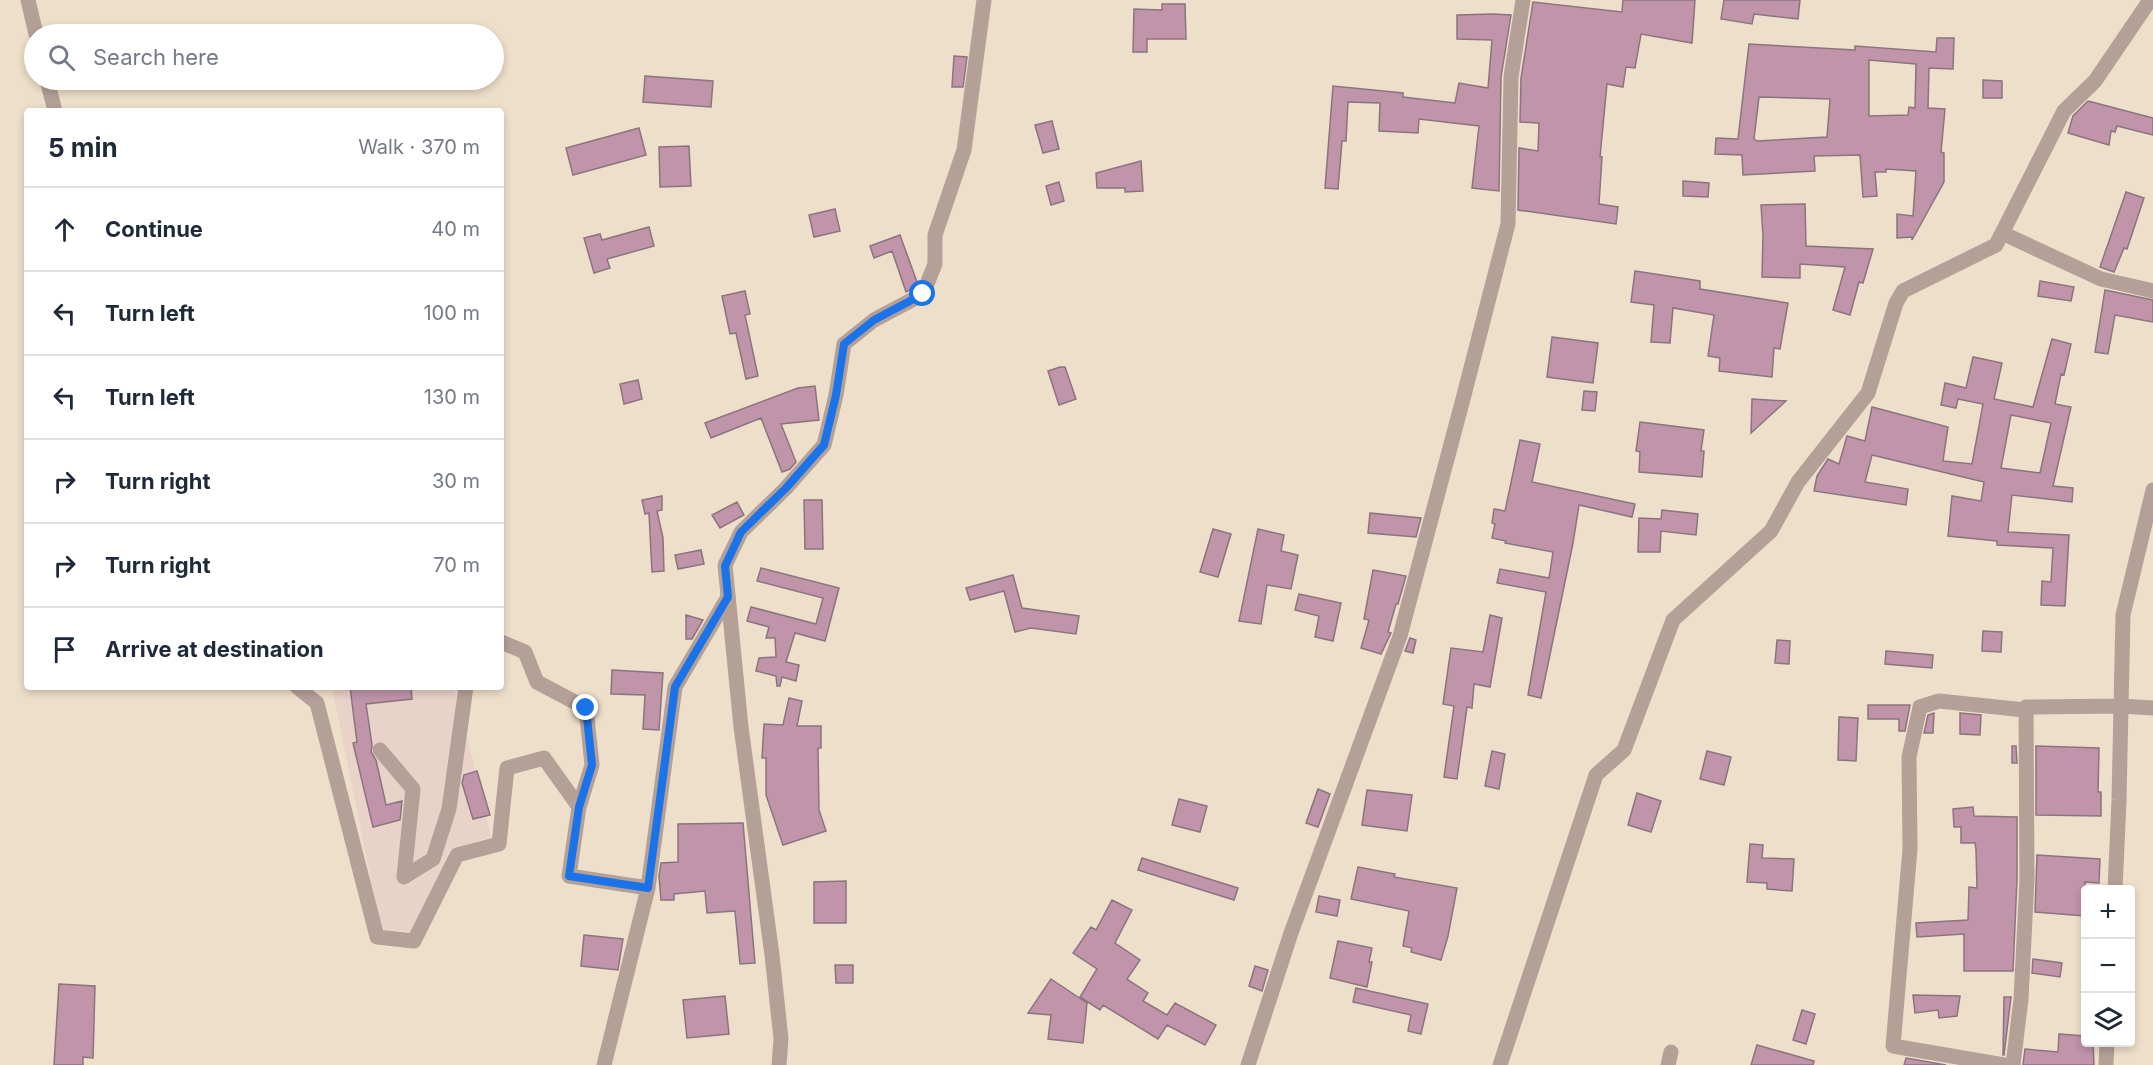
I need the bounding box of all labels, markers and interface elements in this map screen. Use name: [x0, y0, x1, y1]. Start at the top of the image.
search box: [24, 24, 504, 90]
icon: search: [45, 41, 78, 74]
text: Search here: [93, 44, 219, 70]
text: 5 min: [48, 132, 118, 163]
text: Walk · 370 m: [358, 135, 480, 159]
icon: ahead: [48, 213, 81, 246]
text: Continue: [105, 216, 203, 242]
text: 40 m: [431, 217, 480, 241]
route start: [909, 280, 935, 306]
icon: left: [48, 297, 81, 330]
text: Turn left: [105, 300, 195, 326]
text: 100 m: [423, 301, 480, 325]
icon: left: [48, 381, 81, 414]
text: Turn left: [105, 384, 195, 410]
text: 130 m: [424, 385, 480, 409]
icon: right: [48, 465, 81, 498]
text: Turn right: [105, 468, 211, 494]
text: 30 m: [432, 469, 480, 493]
icon: right: [48, 549, 81, 582]
text: Turn right: [105, 552, 211, 578]
text: 70 m: [433, 553, 480, 577]
icon: arrive: [48, 633, 81, 666]
text: Arrive at destination: [105, 636, 324, 662]
route end: [572, 694, 598, 720]
map controls: [2081, 885, 2135, 1047]
button: +: [2081, 885, 2135, 939]
button: −: [2081, 939, 2135, 993]
button: layers: [2081, 993, 2135, 1047]

